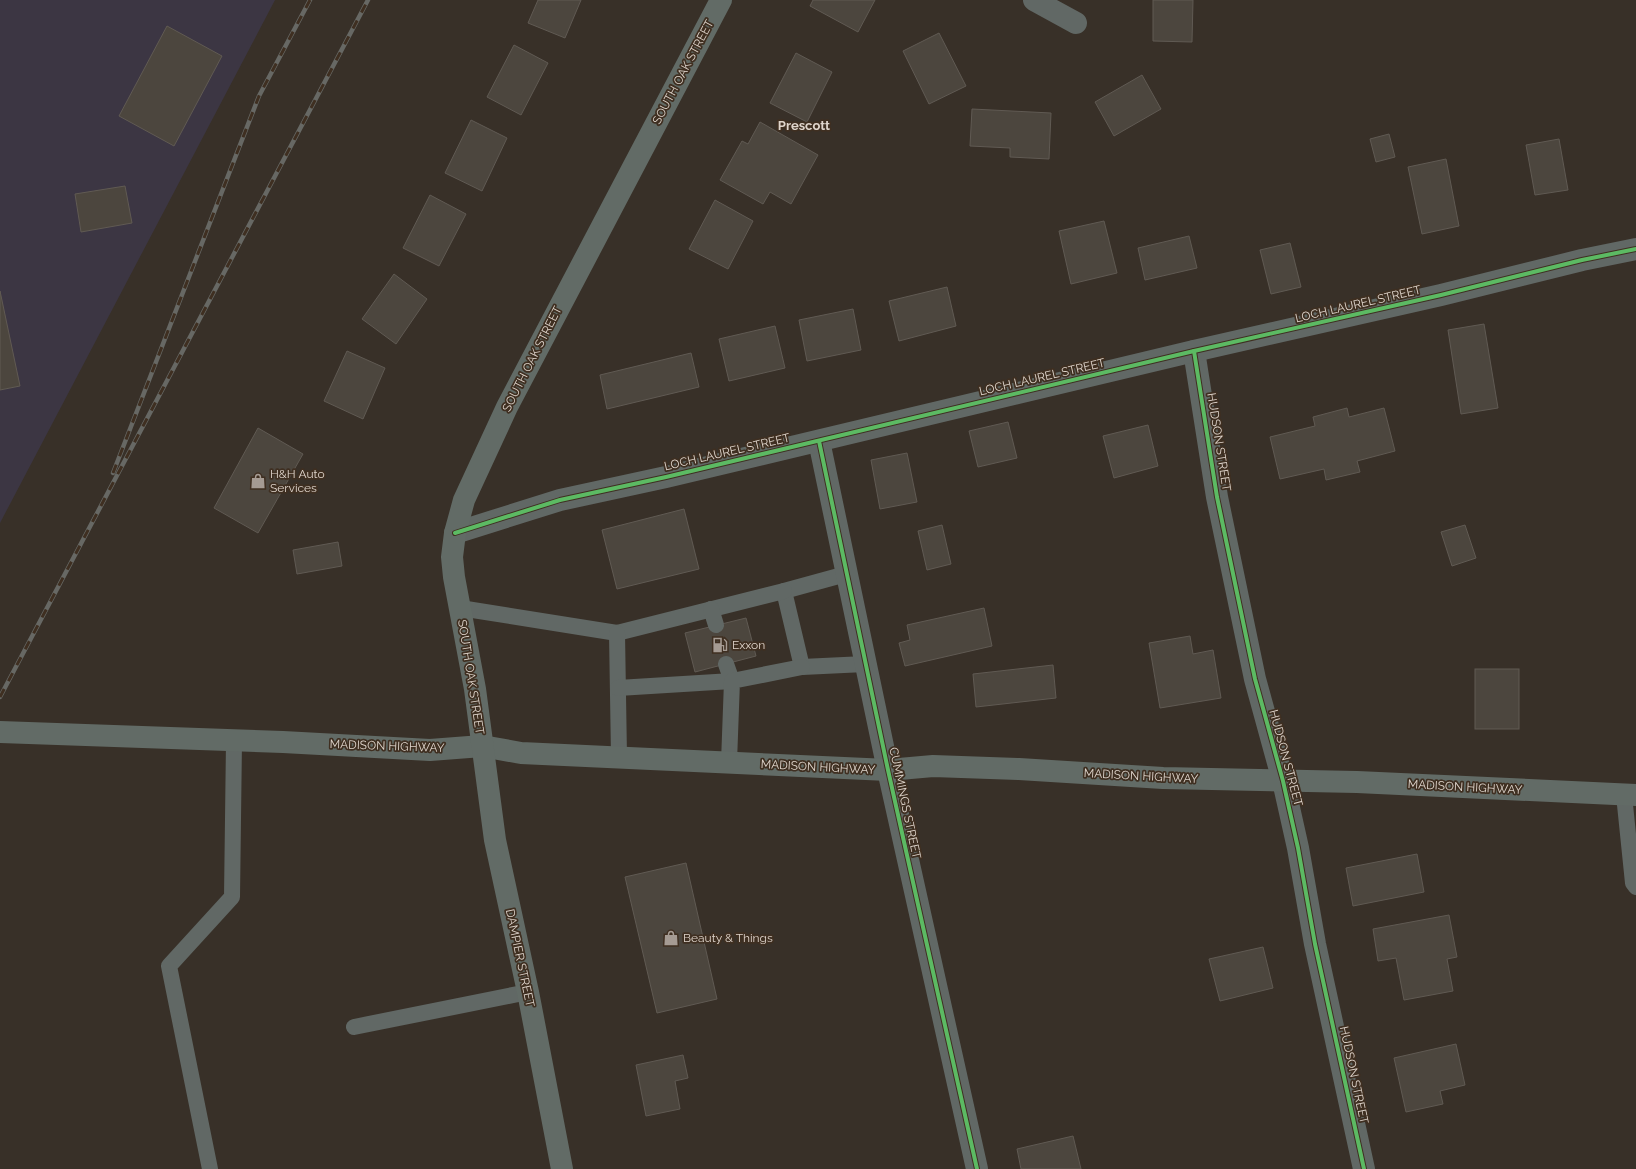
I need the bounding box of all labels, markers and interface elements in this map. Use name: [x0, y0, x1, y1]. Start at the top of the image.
street label: SOUTH OAK STREET: [649, 17, 717, 127]
district label: Prescott: [778, 118, 830, 133]
street label: LOCH LAUREL STREET: [1294, 283, 1423, 325]
street label: SOUTH OAK STREET: [499, 303, 565, 414]
street label: LOCH LAUREL STREET: [978, 356, 1107, 398]
street label: HUDSON STREET: [1204, 392, 1234, 493]
street label: LOCH LAUREL STREET: [663, 431, 792, 473]
place label: H&H Auto Services: [270, 467, 325, 495]
shop icon: H&H Auto Services: [249, 472, 267, 490]
street label: SOUTH OAK STREET: [455, 618, 487, 736]
fuel station icon: Exxon: [711, 636, 729, 654]
place label: Exxon: [732, 638, 765, 652]
street label: HUDSON STREET: [1266, 708, 1306, 809]
street label: MADISON HIGHWAY: [329, 737, 445, 755]
street label: CUMMINGS STREET: [886, 746, 924, 861]
street label: MADISON HIGHWAY: [760, 757, 876, 777]
street label: MADISON HIGHWAY: [1083, 766, 1199, 786]
street label: MADISON HIGHWAY: [1407, 777, 1523, 797]
street label: DAMPIER STREET: [503, 908, 537, 1009]
shop icon: Beauty & Things: [662, 929, 680, 947]
place label: Beauty & Things: [683, 931, 773, 945]
street label: HUDSON STREET: [1337, 1025, 1371, 1126]

